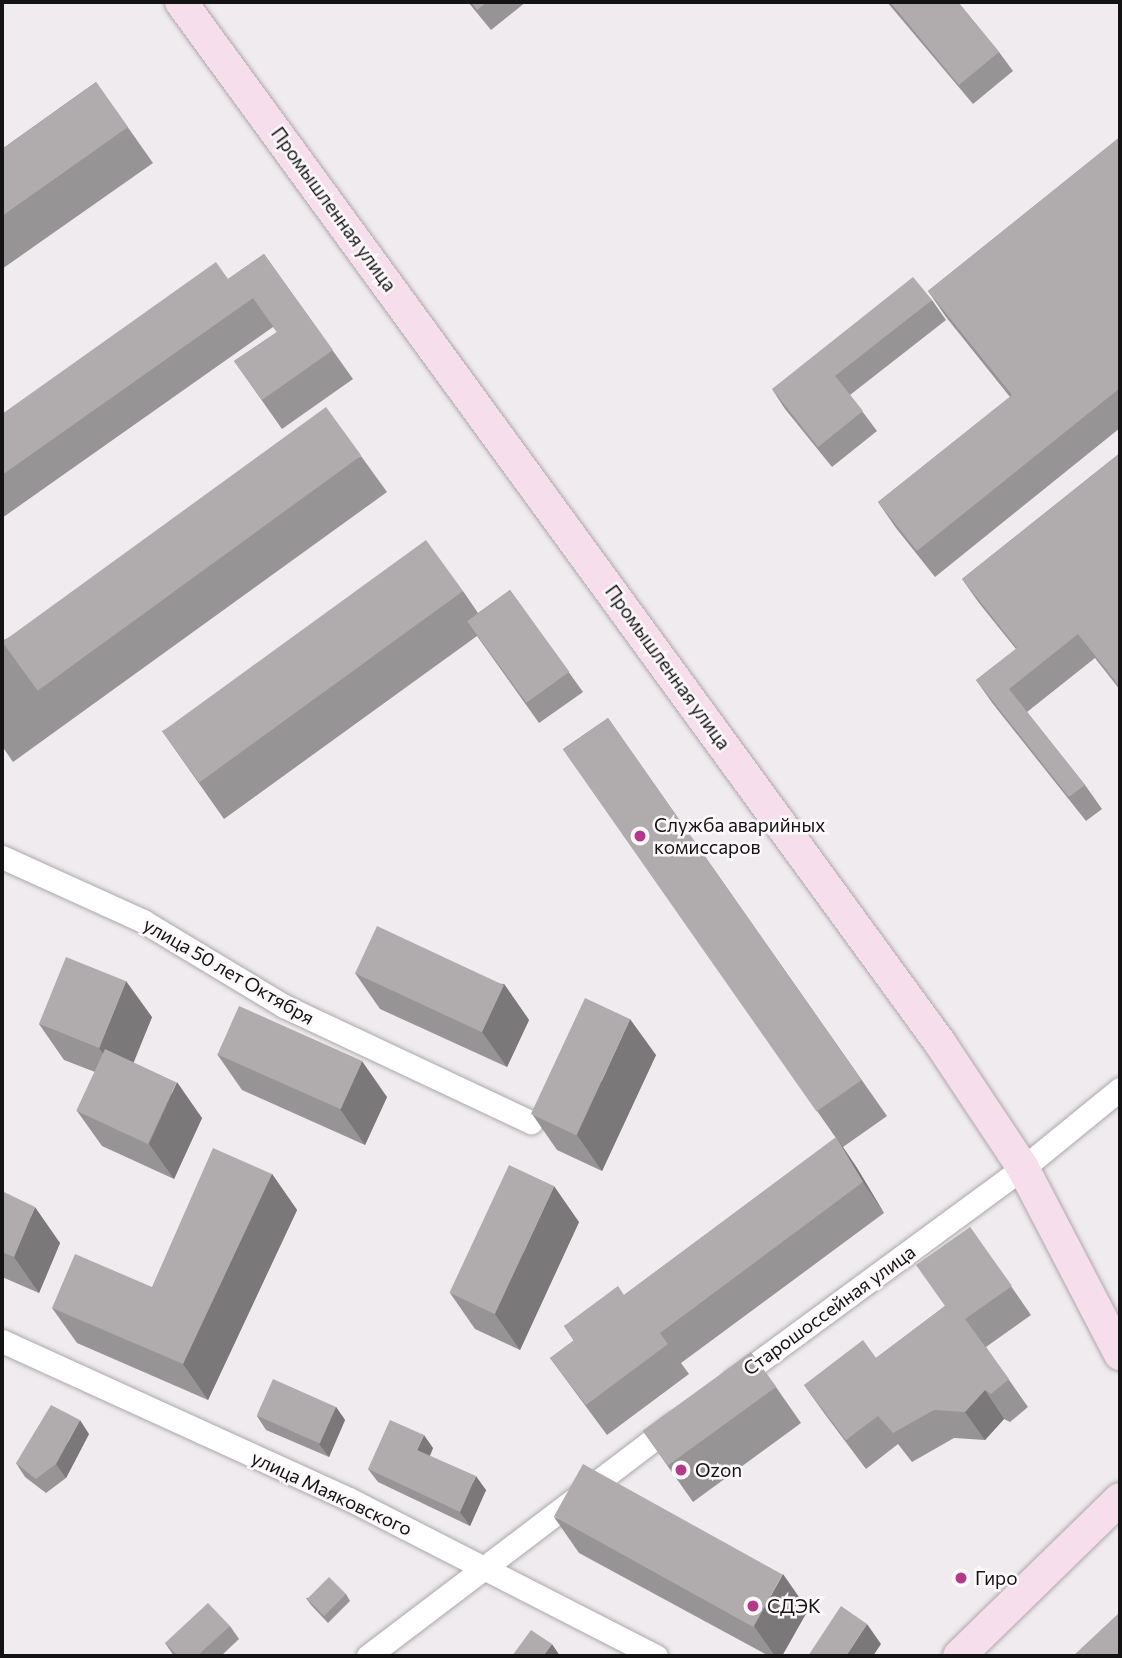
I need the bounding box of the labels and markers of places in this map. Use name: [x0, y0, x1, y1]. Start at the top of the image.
place label: Служба аварийных комиссаров: [654, 814, 825, 858]
marker: Служба аварийных комиссаров: [632, 828, 648, 844]
place label: Ozon: [695, 1459, 742, 1481]
marker: Ozon: [673, 1462, 689, 1478]
place label: Гиро: [975, 1567, 1018, 1589]
marker: Гиро: [953, 1570, 969, 1586]
place label: СДЭК: [767, 1595, 821, 1617]
marker: СДЭК: [745, 1598, 761, 1614]

